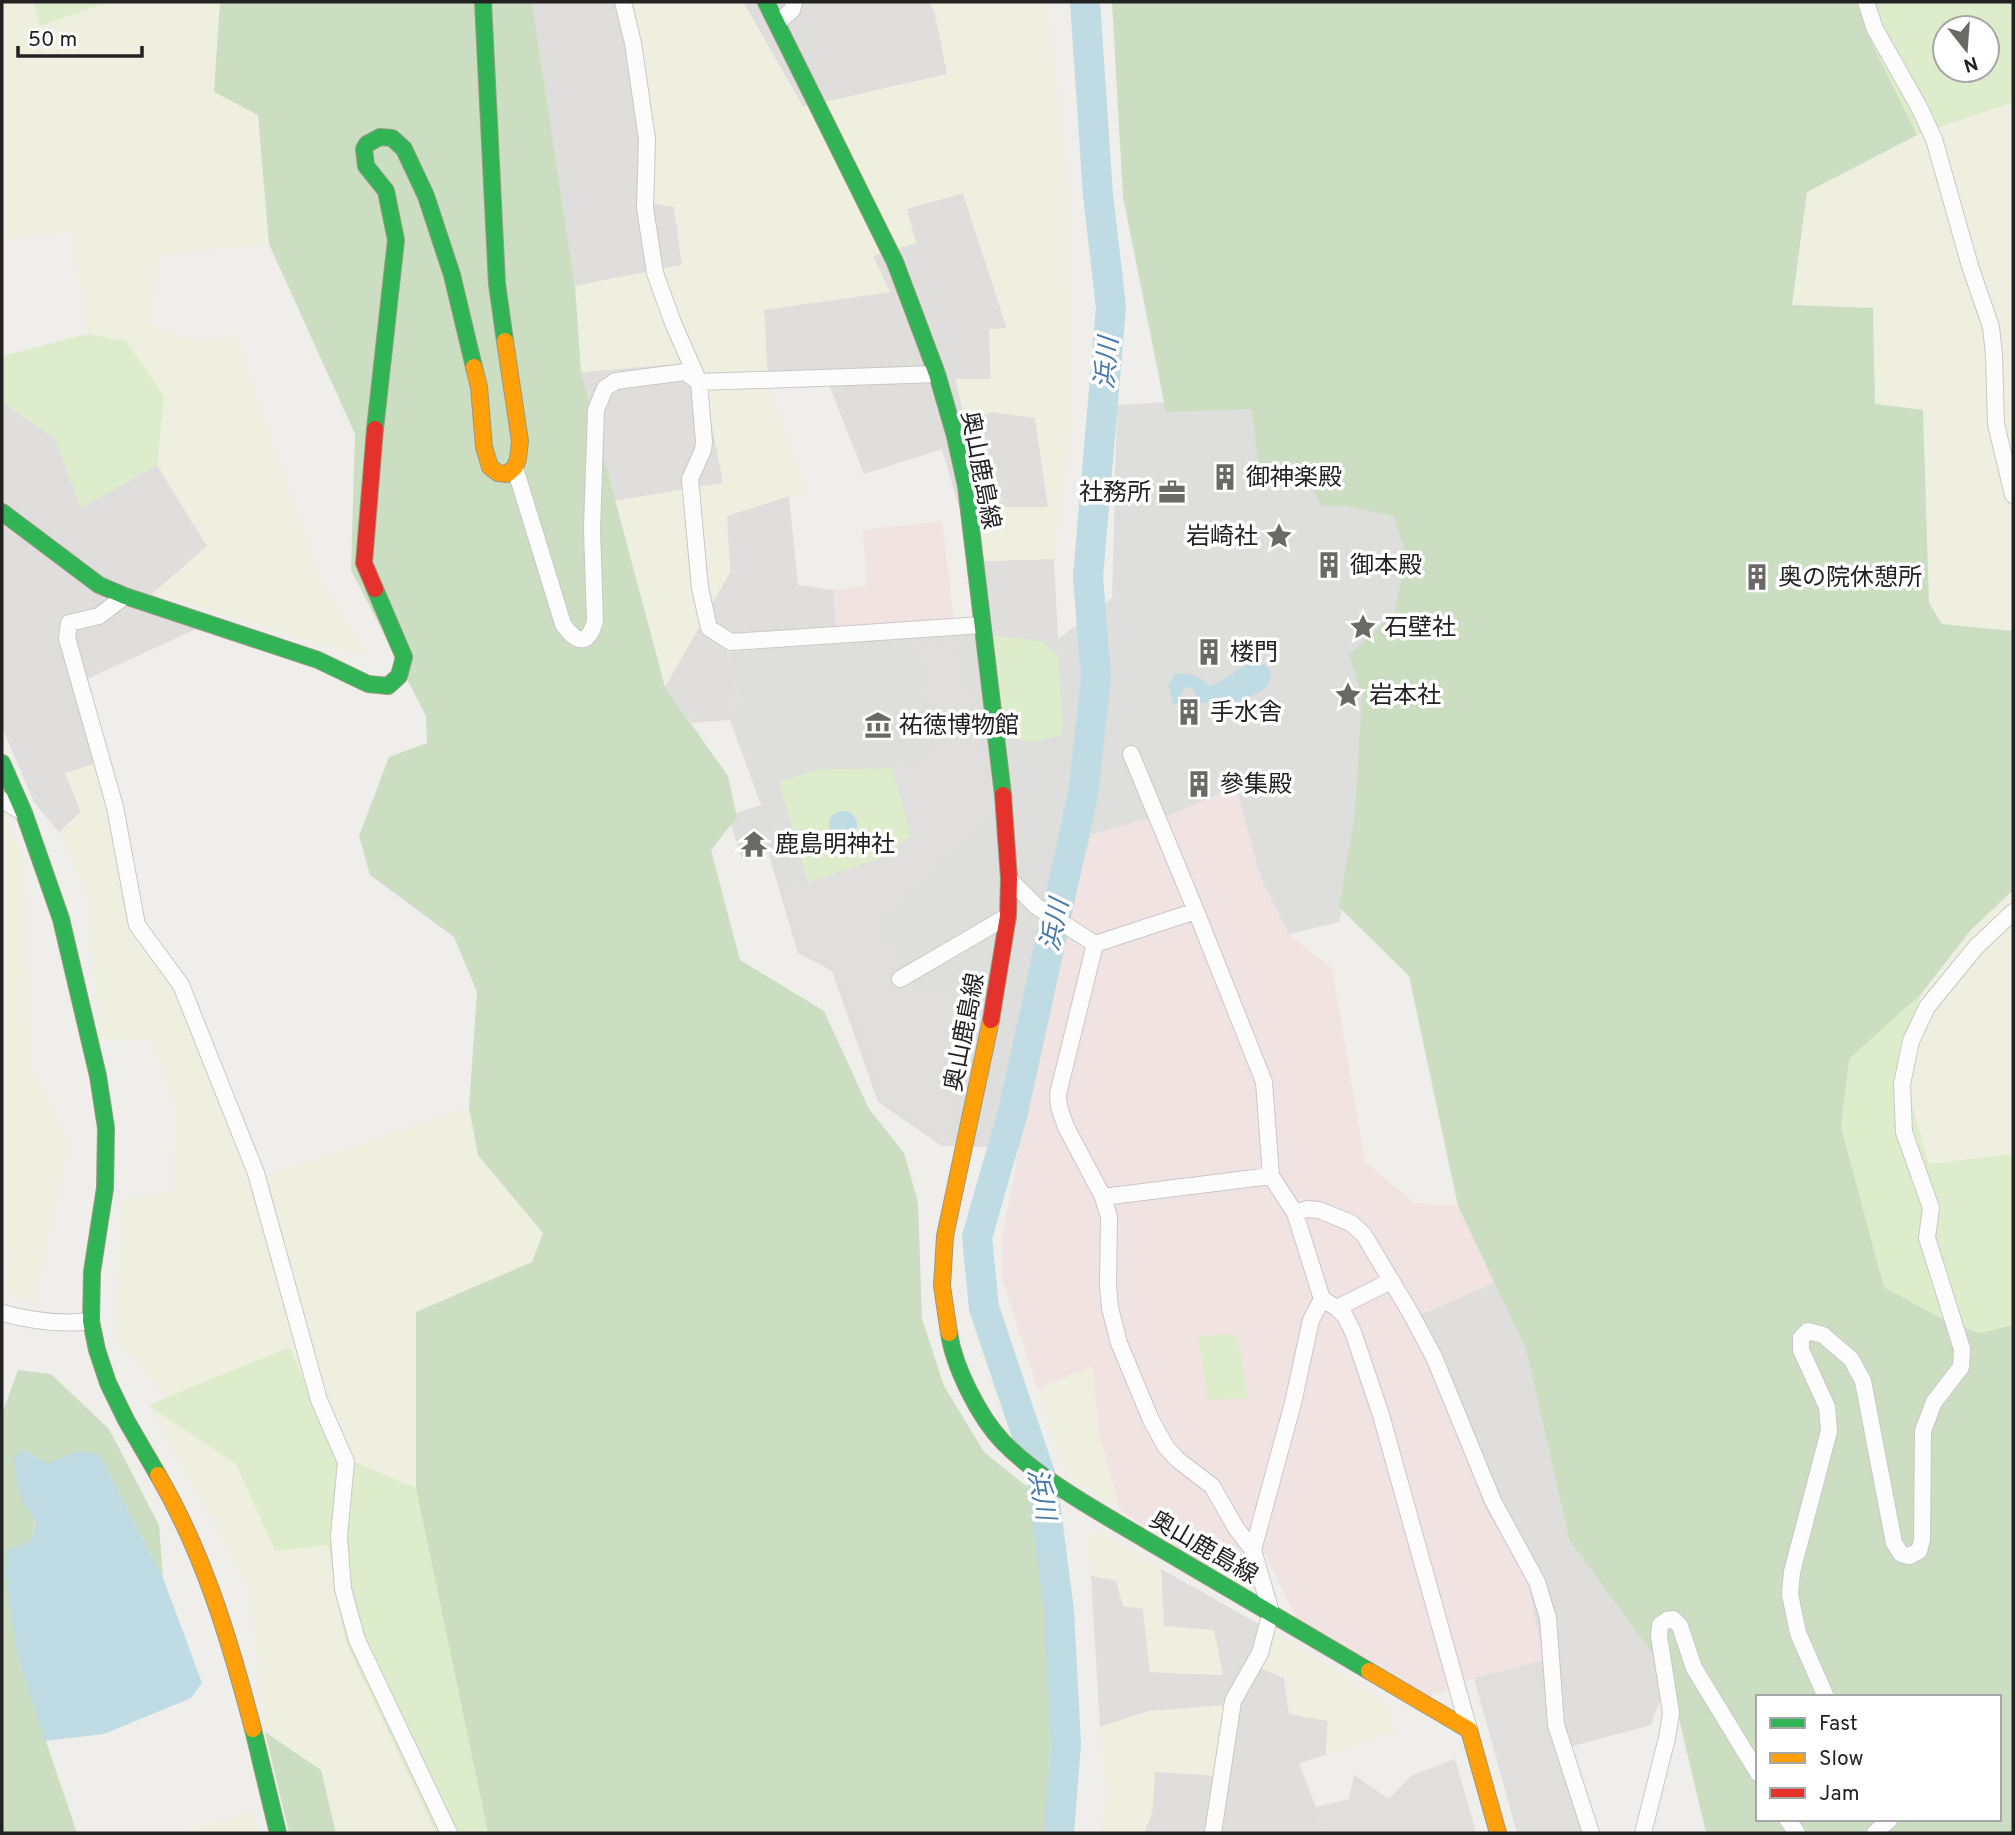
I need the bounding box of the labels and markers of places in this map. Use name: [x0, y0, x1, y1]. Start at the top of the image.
building icon: 御神楽殿: [1210, 462, 1240, 492]
place label: 御神楽殿: [1246, 464, 1342, 494]
office icon: 社務所: [1157, 477, 1187, 507]
place label: 社務所: [1079, 479, 1151, 509]
place icon: 岩崎社: [1264, 521, 1294, 551]
place label: 岩崎社: [1186, 523, 1258, 553]
building icon: 御本殿: [1314, 550, 1344, 580]
place label: 御本殿: [1350, 552, 1422, 582]
building icon: 奥の院休憩所: [1742, 562, 1772, 592]
place label: 奥の院休憩所: [1778, 564, 1922, 594]
place icon: 石壁社: [1348, 612, 1378, 642]
place label: 石壁社: [1384, 614, 1456, 644]
building icon: 楼門: [1194, 637, 1224, 667]
place label: 楼門: [1230, 639, 1278, 669]
place icon: 岩本社: [1333, 680, 1363, 710]
place label: 岩本社: [1369, 682, 1441, 712]
building icon: 手水舎: [1174, 697, 1204, 727]
place label: 手水舎: [1210, 699, 1282, 729]
museum icon: 祐徳博物館: [863, 710, 893, 740]
place label: 祐徳博物館: [899, 712, 1019, 742]
building icon: 參集殿: [1184, 769, 1214, 799]
place label: 參集殿: [1220, 771, 1292, 801]
temple icon: 鹿島明神社: [739, 829, 769, 859]
place label: 鹿島明神社: [775, 831, 895, 861]

